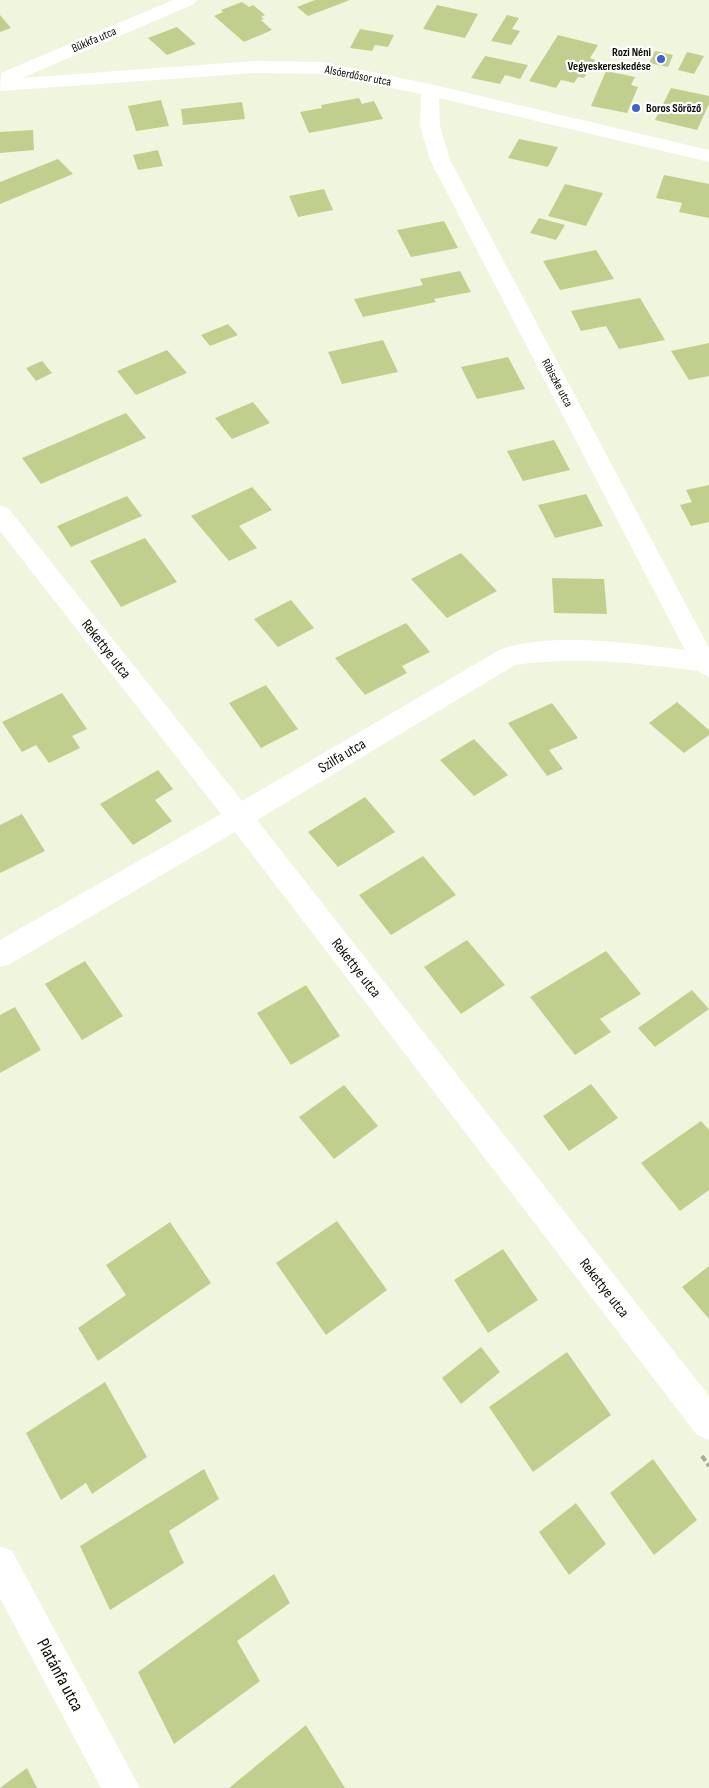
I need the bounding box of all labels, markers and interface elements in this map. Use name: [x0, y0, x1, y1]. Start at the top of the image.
street label: Bükkfa utca: [69, 24, 119, 56]
place label: Rozi Néni Vegyeskereskedése: [568, 45, 651, 74]
marker: Rozi Néni Vegyeskereskedése: [655, 53, 667, 65]
street label: Alsóerdősor utca: [323, 62, 393, 90]
place label: Boros Söröző: [646, 101, 701, 116]
marker: Boros Söröző: [630, 102, 642, 114]
street label: Ribiszke utca: [538, 356, 576, 410]
street label: Rekettye utca: [77, 616, 135, 683]
street label: Szilfa utca: [315, 734, 369, 778]
street label: Rekettye utca: [327, 935, 385, 1002]
street label: Rekettye utca: [575, 1255, 633, 1322]
street label: Platánfa utca: [32, 1635, 88, 1715]

